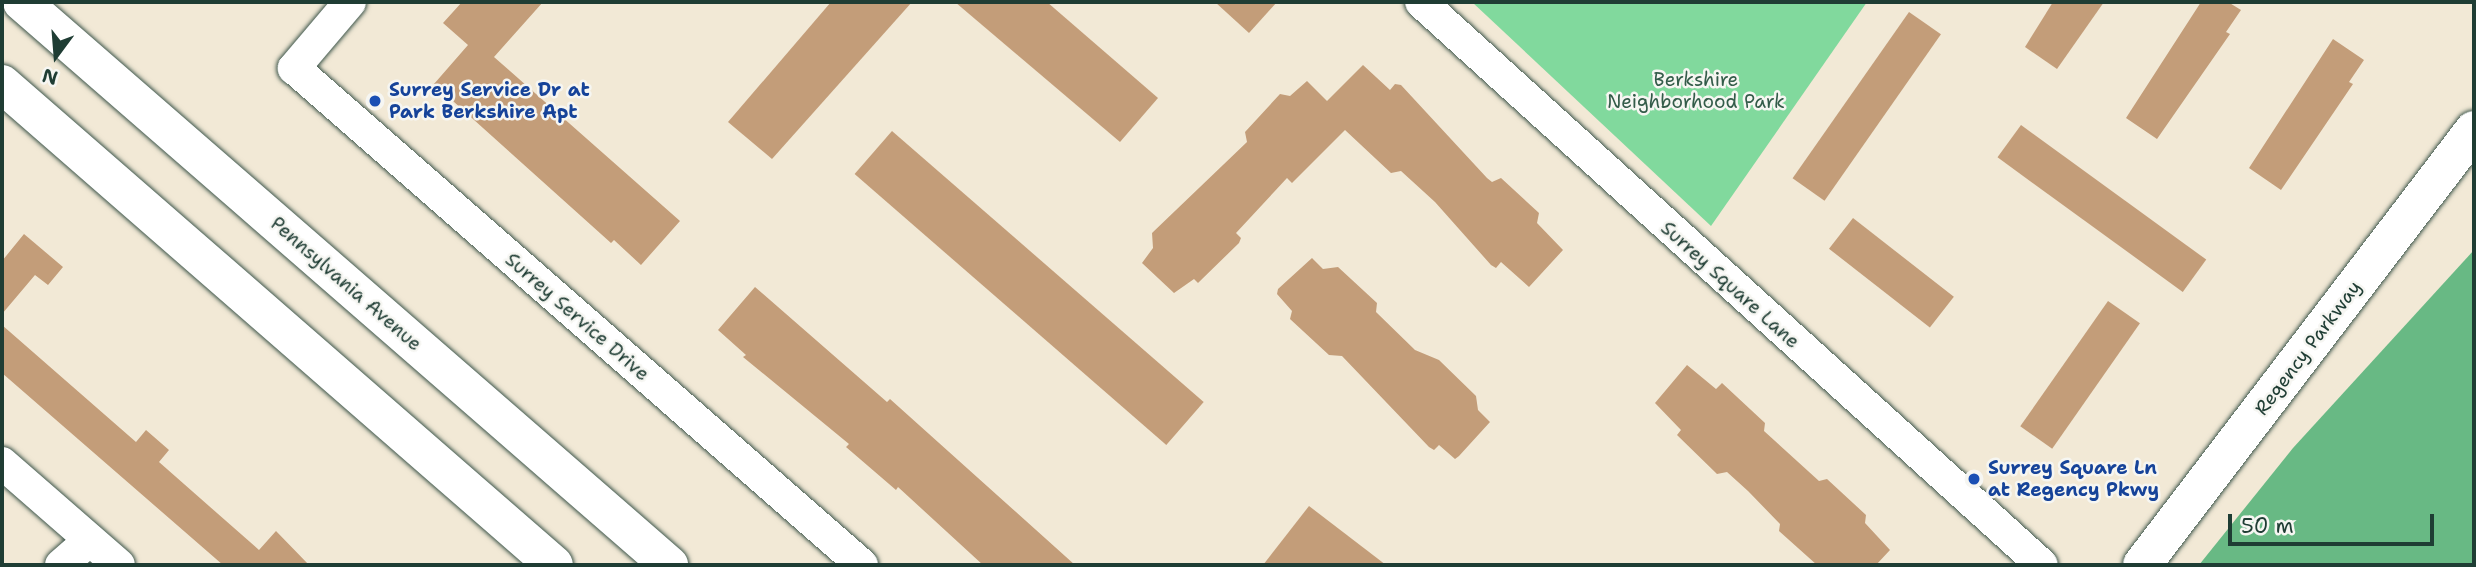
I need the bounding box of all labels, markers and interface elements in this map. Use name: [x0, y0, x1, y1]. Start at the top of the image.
north arrow: [21, 21, 91, 91]
text: N: [39, 63, 61, 91]
park label: Berkshire Neighborhood Park: [1607, 69, 1785, 113]
place label: Surrey Service Dr at Park Berkshire Apt: [389, 79, 590, 123]
marker: Surrey Service Dr at Park Berkshire Apt: [367, 93, 383, 109]
street label: Pennsylvania Avenue: [266, 212, 426, 356]
street label: Surrey Square Lane: [1656, 217, 1804, 353]
street label: Surrey Service Drive: [500, 248, 654, 386]
street label: Regency Parkway: [2250, 276, 2366, 420]
place label: Surrey Square Ln at Regency Pkwy: [1988, 457, 2159, 501]
marker: Surrey Square Ln at Regency Pkwy: [1966, 471, 1982, 487]
scale bar: [2231, 500, 2438, 544]
text: 50 m: [2241, 512, 2294, 540]

